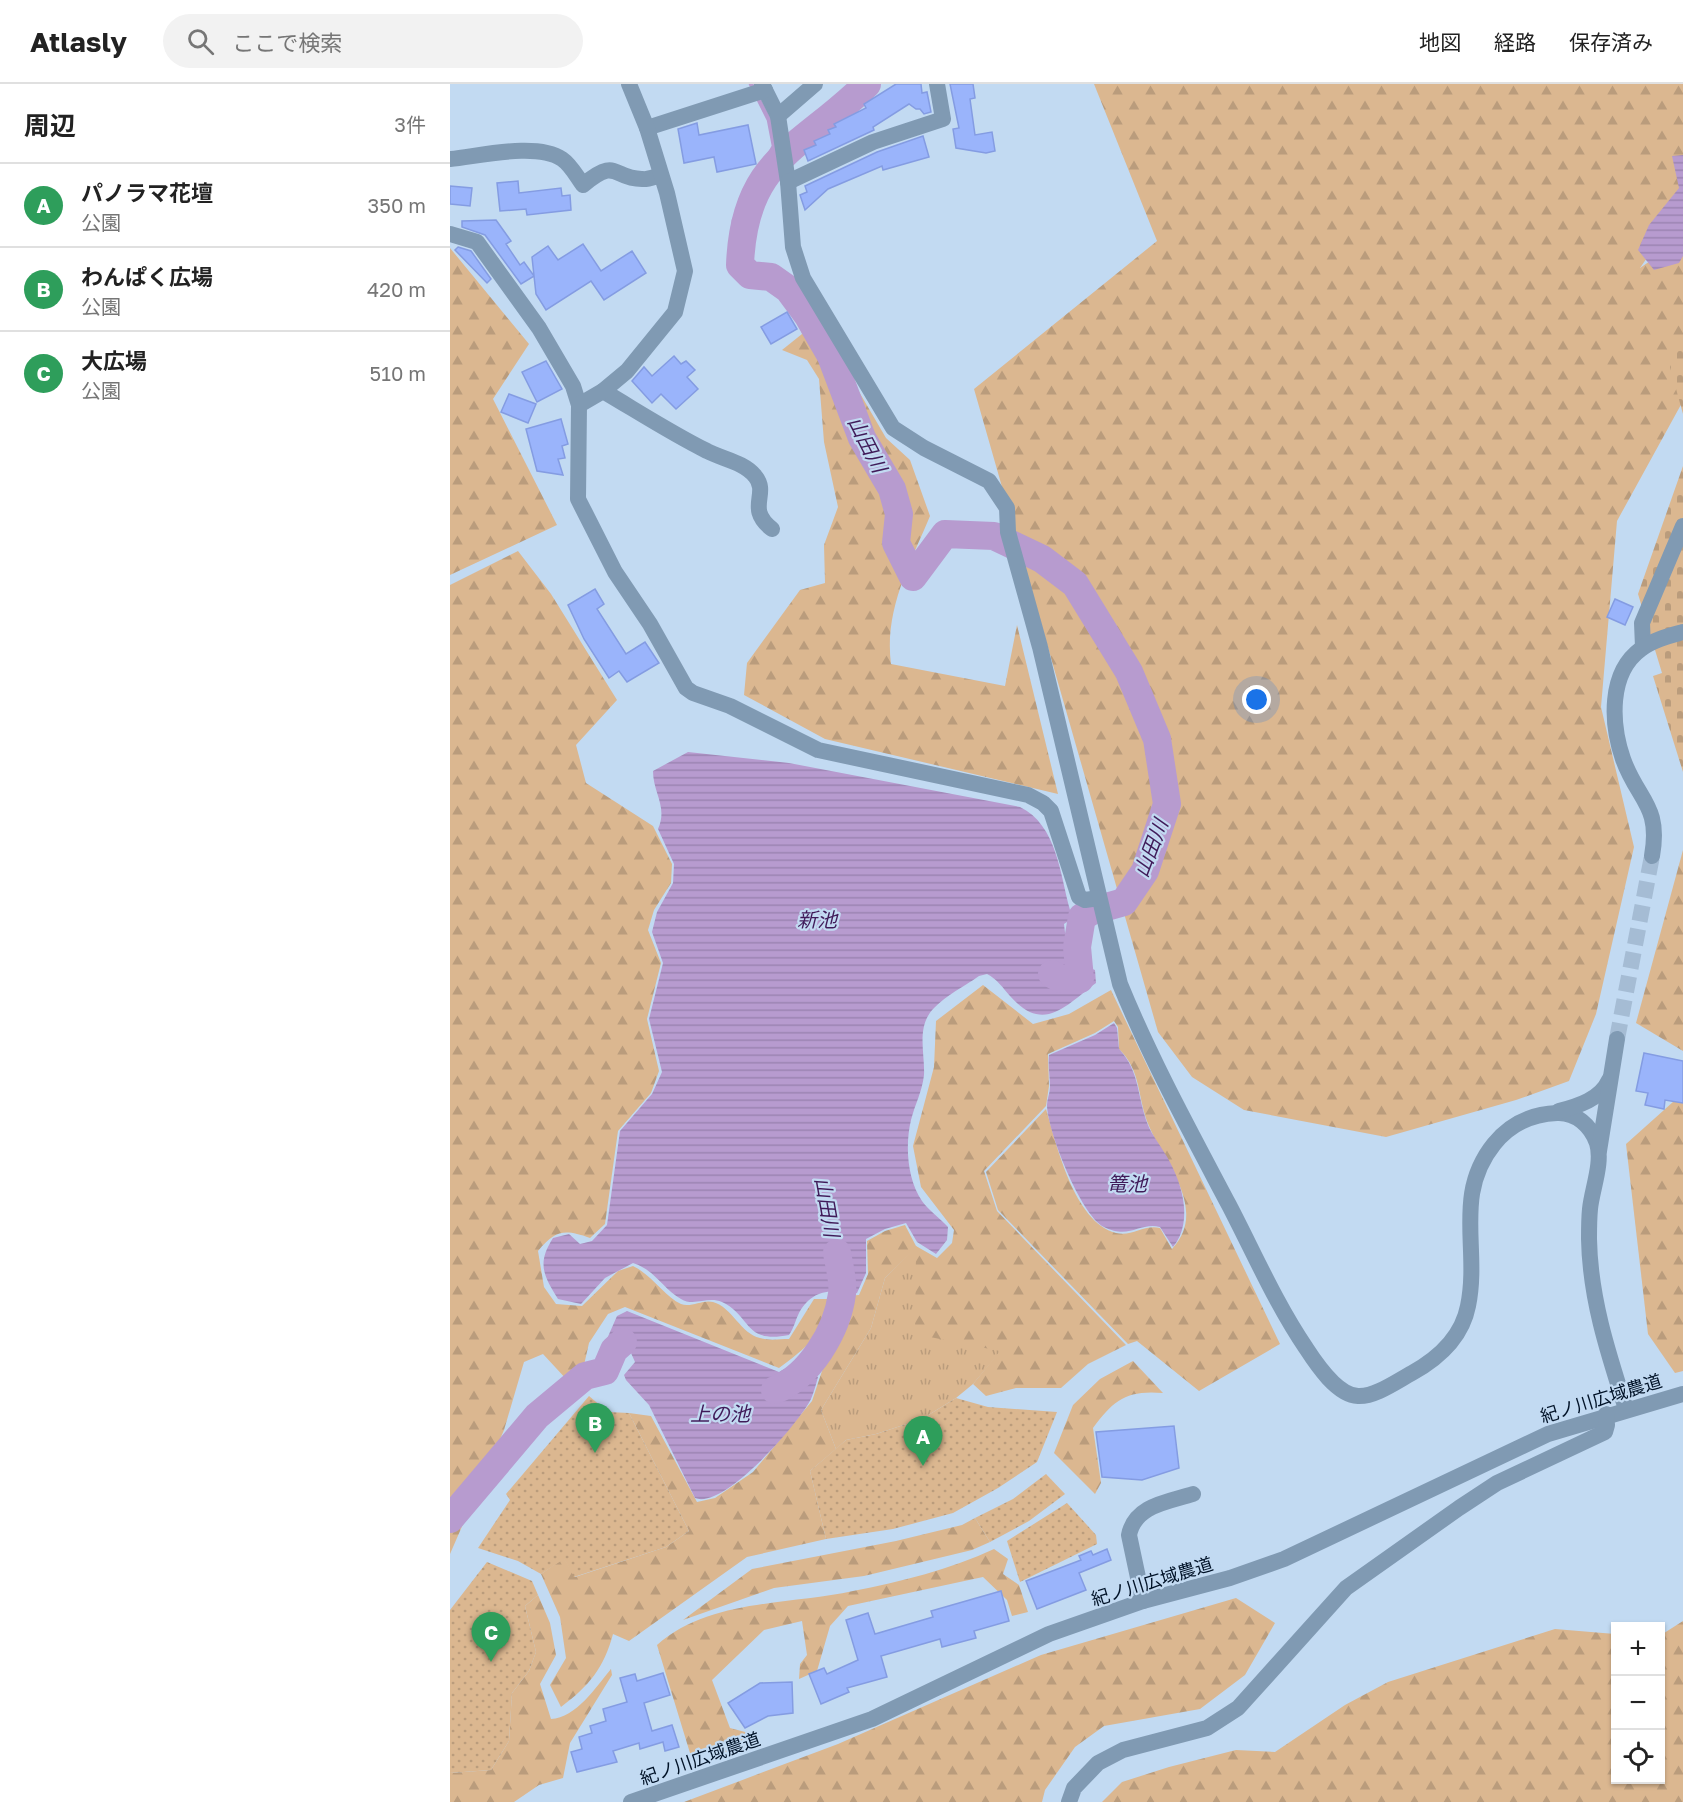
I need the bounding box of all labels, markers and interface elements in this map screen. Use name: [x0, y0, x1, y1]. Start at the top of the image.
search box: [163, 14, 583, 68]
text: Atlasly: [30, 25, 127, 58]
icon: search: [184, 25, 217, 58]
text: ここで検索: [232, 29, 342, 56]
text: 地図: [1419, 29, 1461, 55]
text: 経路: [1494, 29, 1536, 55]
text: 保存済み: [1569, 29, 1653, 55]
text: 周辺: [24, 110, 76, 141]
text: 3件: [394, 112, 426, 136]
text: パノラマ花壇: [81, 179, 213, 206]
text: A: [36, 193, 51, 217]
text: 350 m: [368, 193, 426, 217]
text: 公園: [81, 210, 121, 234]
text: わんぱく広場: [81, 263, 213, 290]
text: B: [36, 277, 51, 301]
text: 420 m: [367, 277, 426, 301]
text: 公園: [81, 294, 121, 318]
text: 大広場: [81, 347, 147, 374]
text: C: [36, 361, 51, 385]
text: 510 m: [370, 361, 426, 385]
text: 公園: [81, 378, 121, 402]
water label: 山田川: [844, 412, 893, 478]
your location: [1242, 685, 1271, 714]
water label: 山田川: [1128, 814, 1173, 880]
water label: 新池: [797, 907, 839, 931]
water label: 篭池: [1107, 1171, 1149, 1195]
water label: 山田川: [811, 1175, 845, 1241]
street label: 紀ノ川広域農道: [1538, 1369, 1664, 1427]
water label: 上の池: [690, 1401, 752, 1425]
pin: B: [576, 1404, 614, 1453]
pin: A: [904, 1416, 942, 1466]
street label: 紀ノ川広域農道: [1089, 1552, 1215, 1610]
pin: C: [472, 1612, 510, 1662]
map controls: [1611, 1622, 1665, 1784]
button: +: [1611, 1622, 1665, 1676]
button: −: [1611, 1676, 1665, 1730]
street label: 紀ノ川広域農道: [637, 1727, 763, 1789]
button: locate: [1611, 1730, 1665, 1784]

